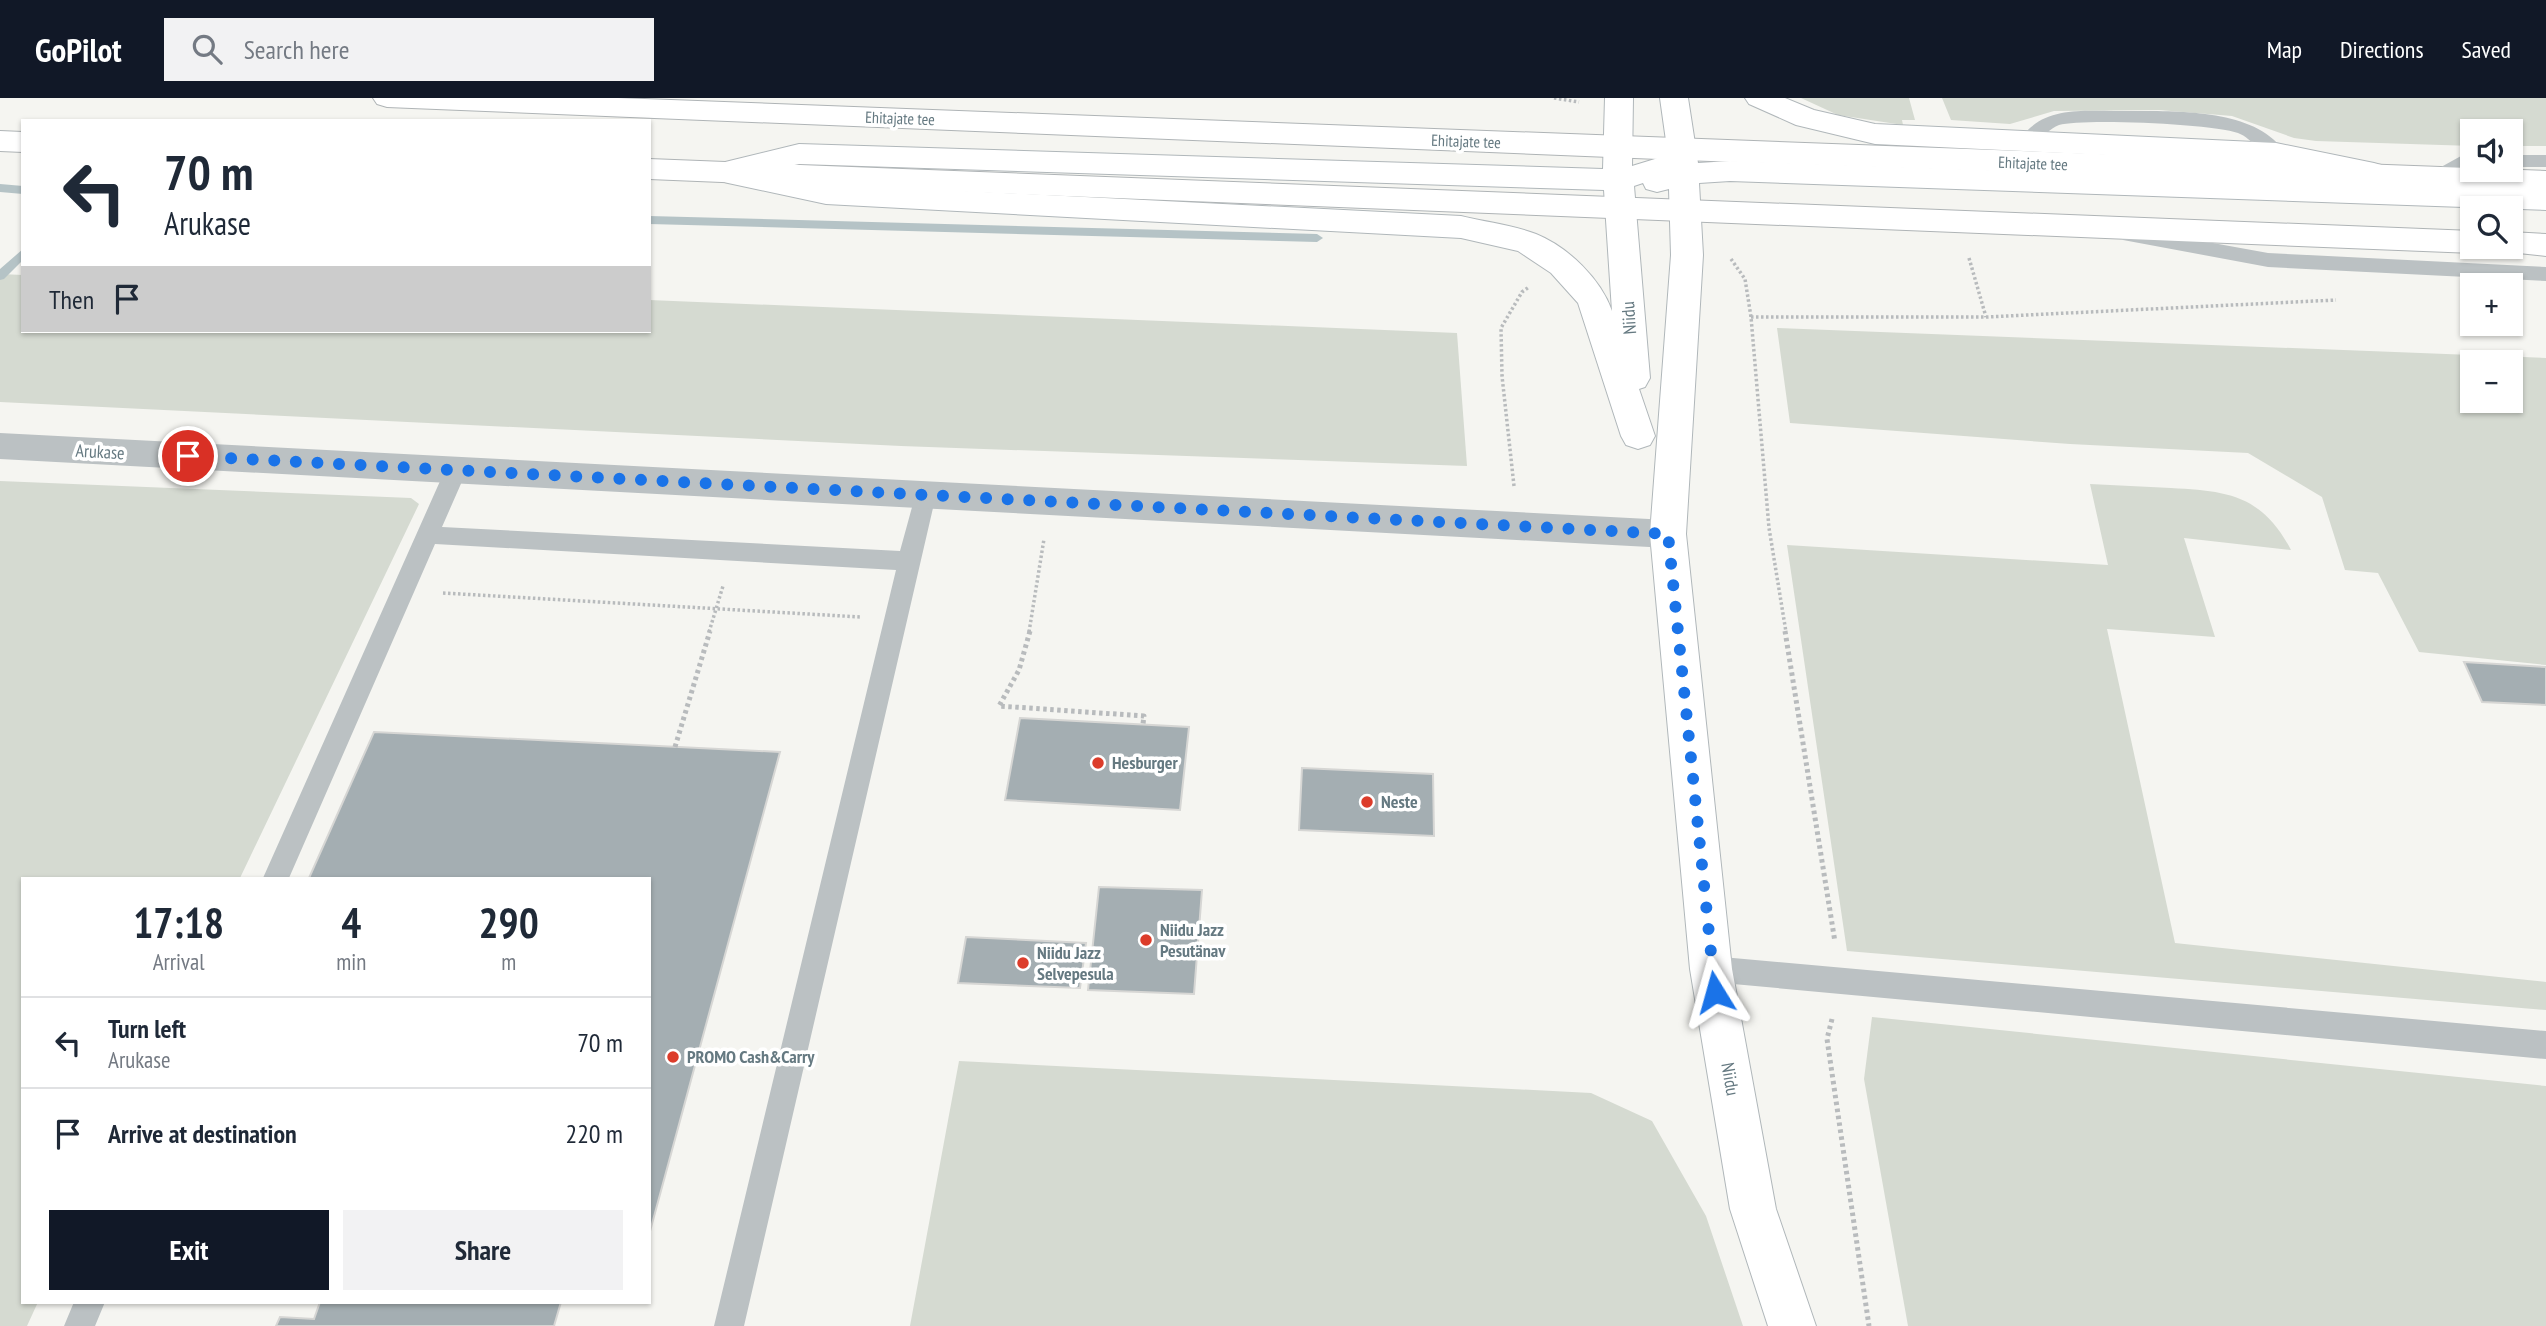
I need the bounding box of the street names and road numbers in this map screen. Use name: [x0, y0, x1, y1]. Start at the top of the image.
street label: Ehitajate tee: [865, 107, 935, 129]
street label: Ehitajate tee: [1431, 130, 1501, 152]
street label: Ehitajate tee: [1998, 152, 2068, 174]
street label: Niidu: [1616, 301, 1641, 335]
street label: Arukase: [75, 439, 125, 464]
street label: Niidu: [1716, 1061, 1745, 1097]

